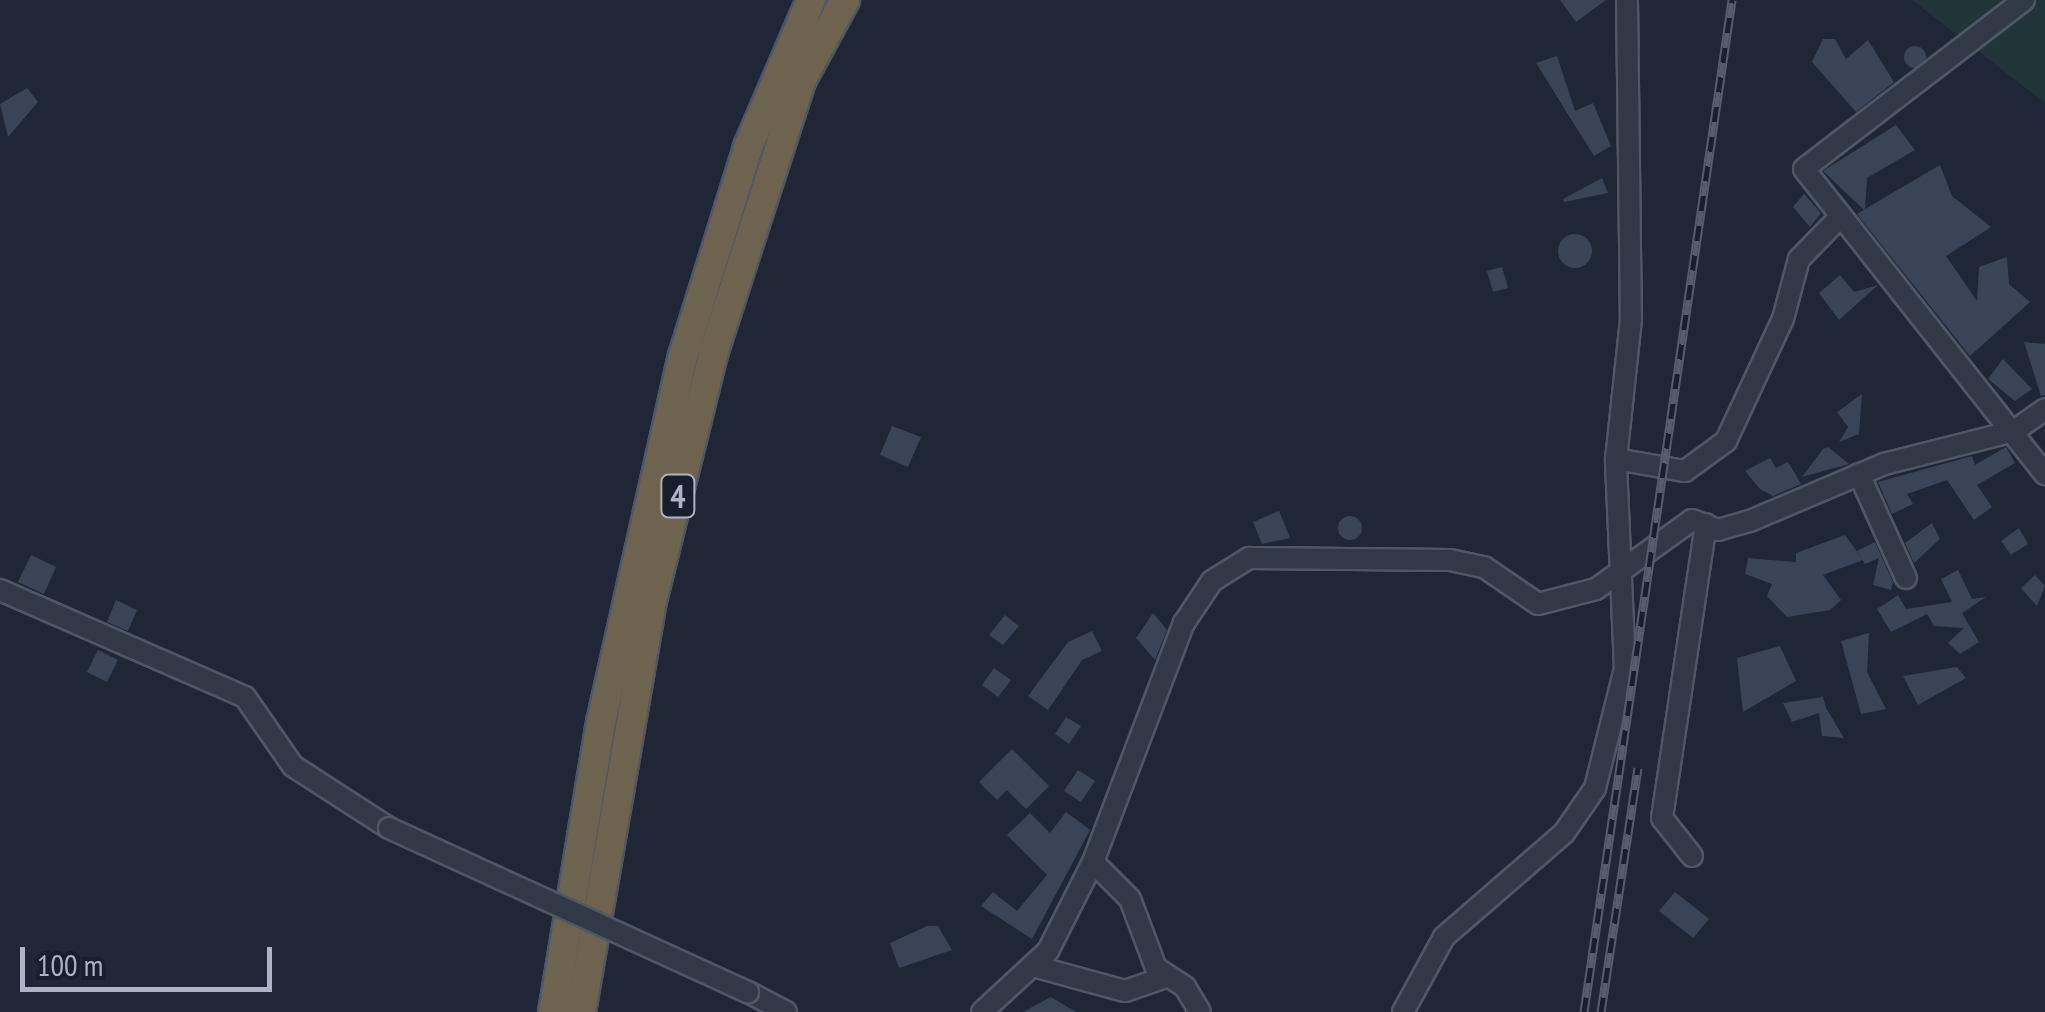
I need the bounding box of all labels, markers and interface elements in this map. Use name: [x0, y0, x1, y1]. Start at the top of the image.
road number: 4: [658, 469, 698, 523]
scale bar: [25, 927, 278, 989]
text: 100 m: [37, 945, 103, 984]

